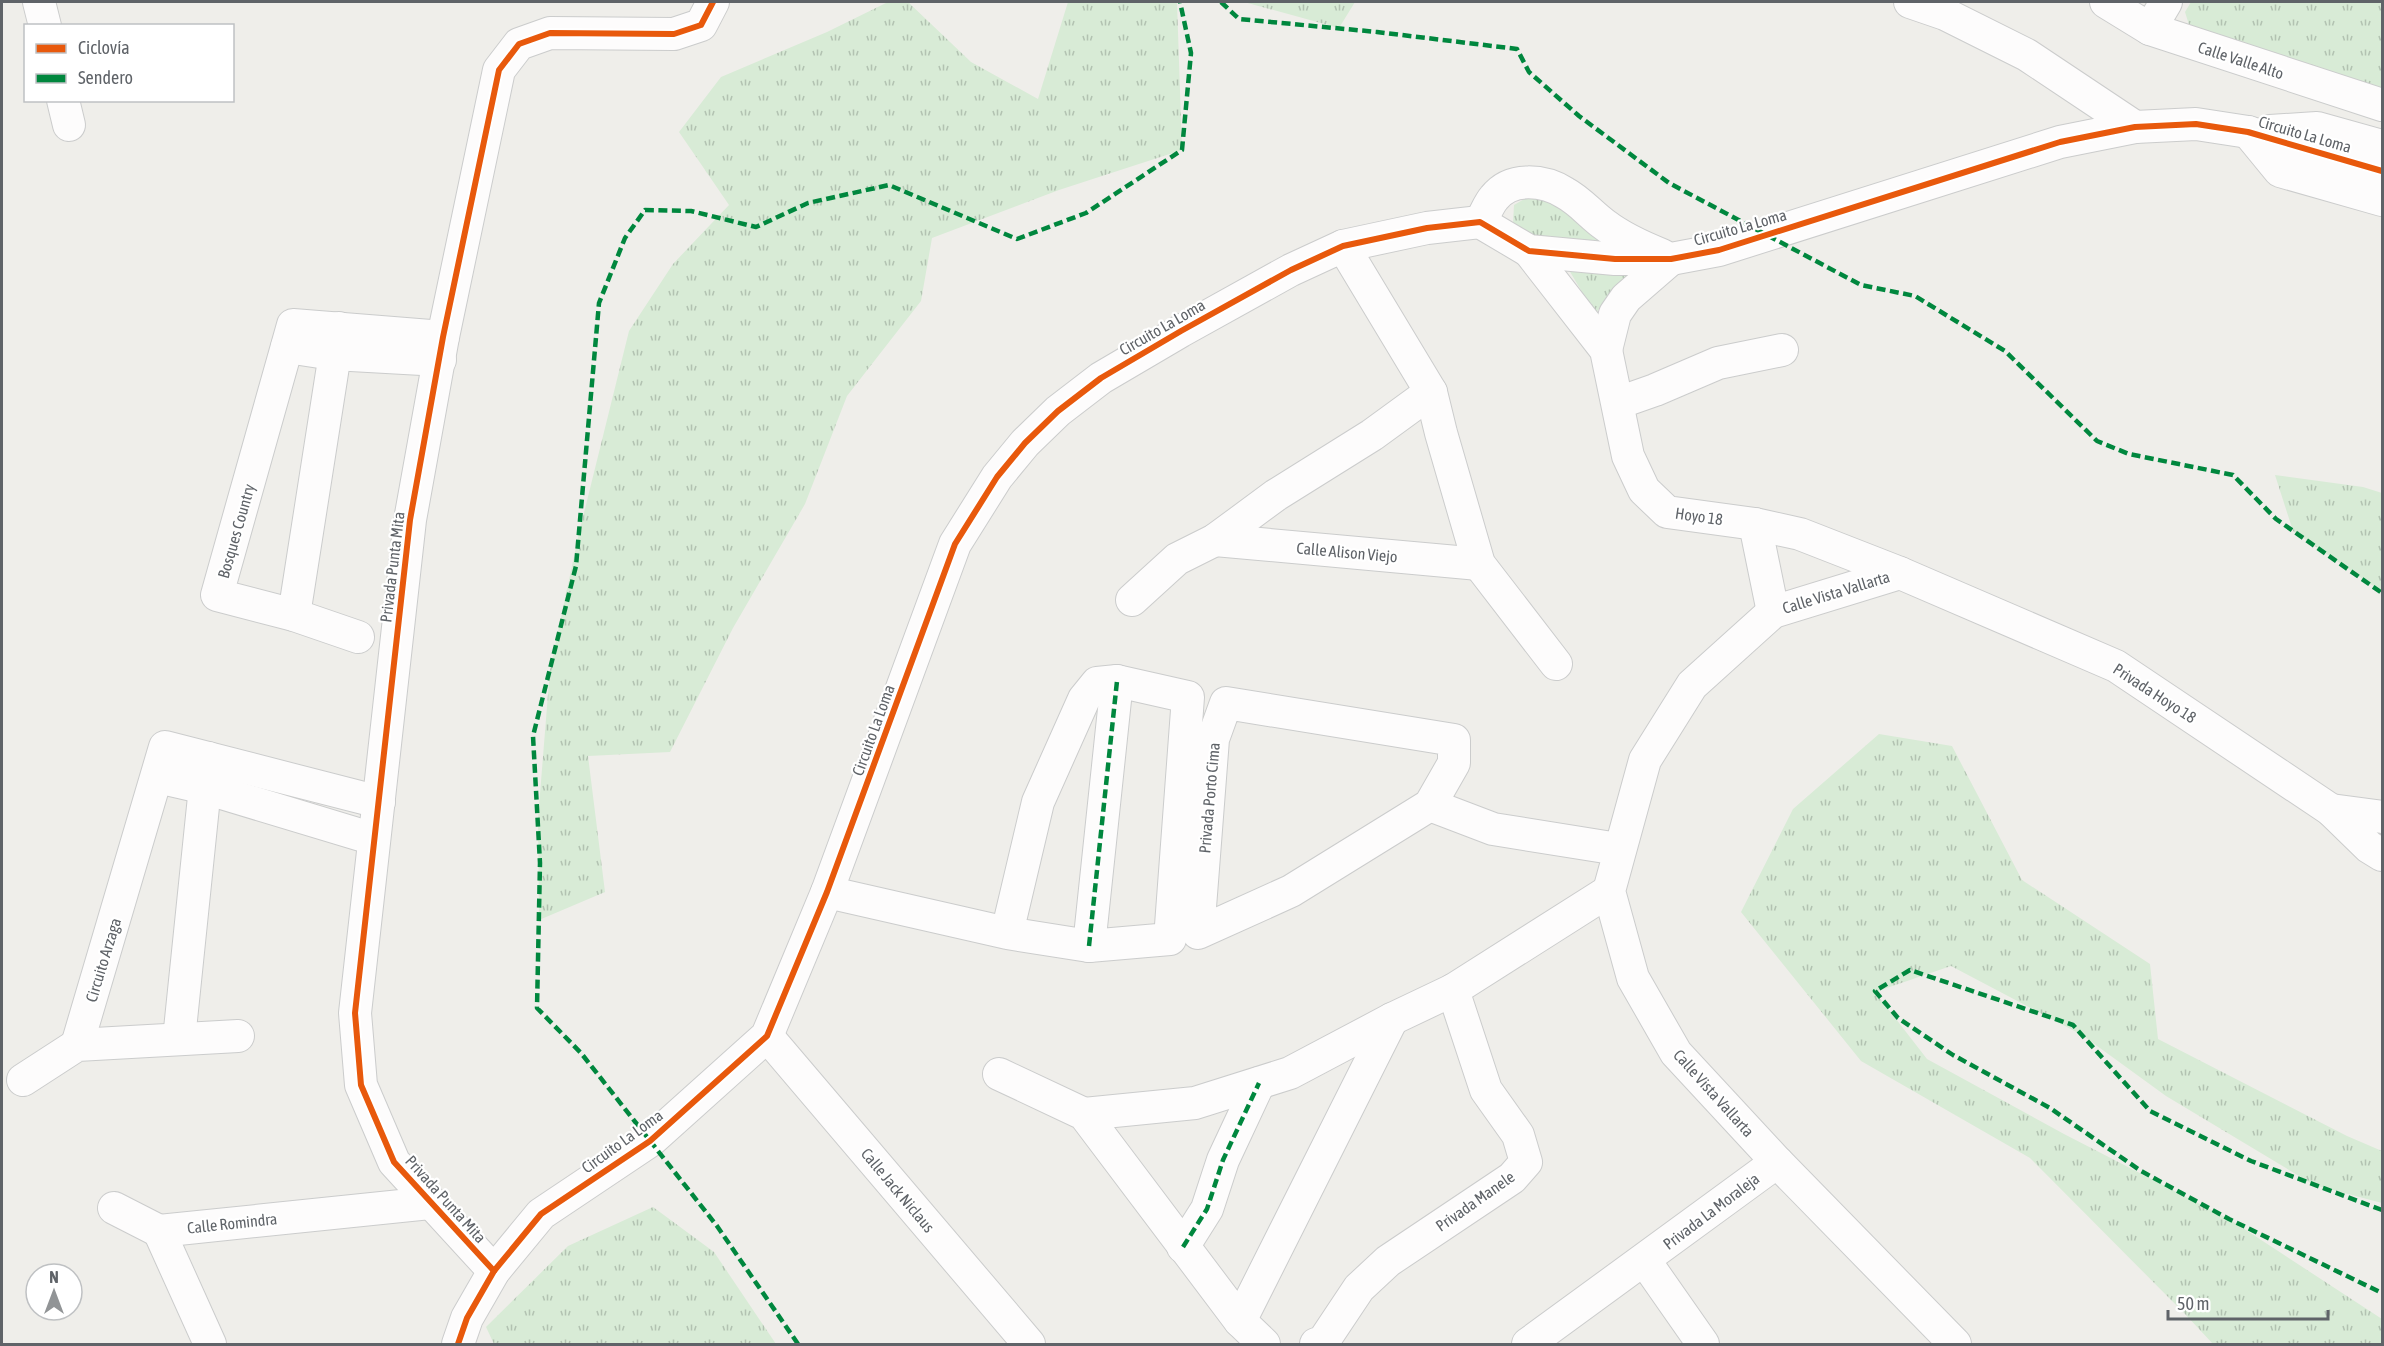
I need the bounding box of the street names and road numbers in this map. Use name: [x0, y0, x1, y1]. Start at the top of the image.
street label: Calle Valle Alto: [2196, 38, 2286, 82]
street label: Circuito La Loma: [2257, 112, 2353, 156]
street label: Circuito La Loma: [1692, 205, 1788, 249]
street label: Circuito La Loma: [1116, 295, 1208, 359]
street label: Bosques Country: [214, 481, 259, 581]
street label: Hoyo 18: [1674, 504, 1724, 529]
street label: Privada Punta Mita: [376, 511, 408, 623]
street label: Calle Alison Viejo: [1296, 539, 1398, 566]
street label: Calle Vista Vallarta: [1780, 567, 1892, 617]
street label: Privada Hoyo 18: [2110, 660, 2200, 727]
street label: Circuito La Loma: [848, 682, 898, 778]
street label: Privada Porto Cima: [1195, 742, 1223, 854]
street label: Circuito Arzaga: [82, 916, 125, 1004]
street label: Calle Vista Vallarta: [1670, 1046, 1758, 1140]
street label: Circuito La Loma: [578, 1106, 666, 1176]
street label: Calle Jack Niclaus: [858, 1144, 939, 1236]
street label: Privada Punta Mita: [402, 1152, 490, 1246]
street label: Privada Manele: [1432, 1167, 1518, 1235]
street label: Privada La Moraleja: [1659, 1169, 1763, 1254]
street label: Calle Romindra: [186, 1209, 278, 1237]

